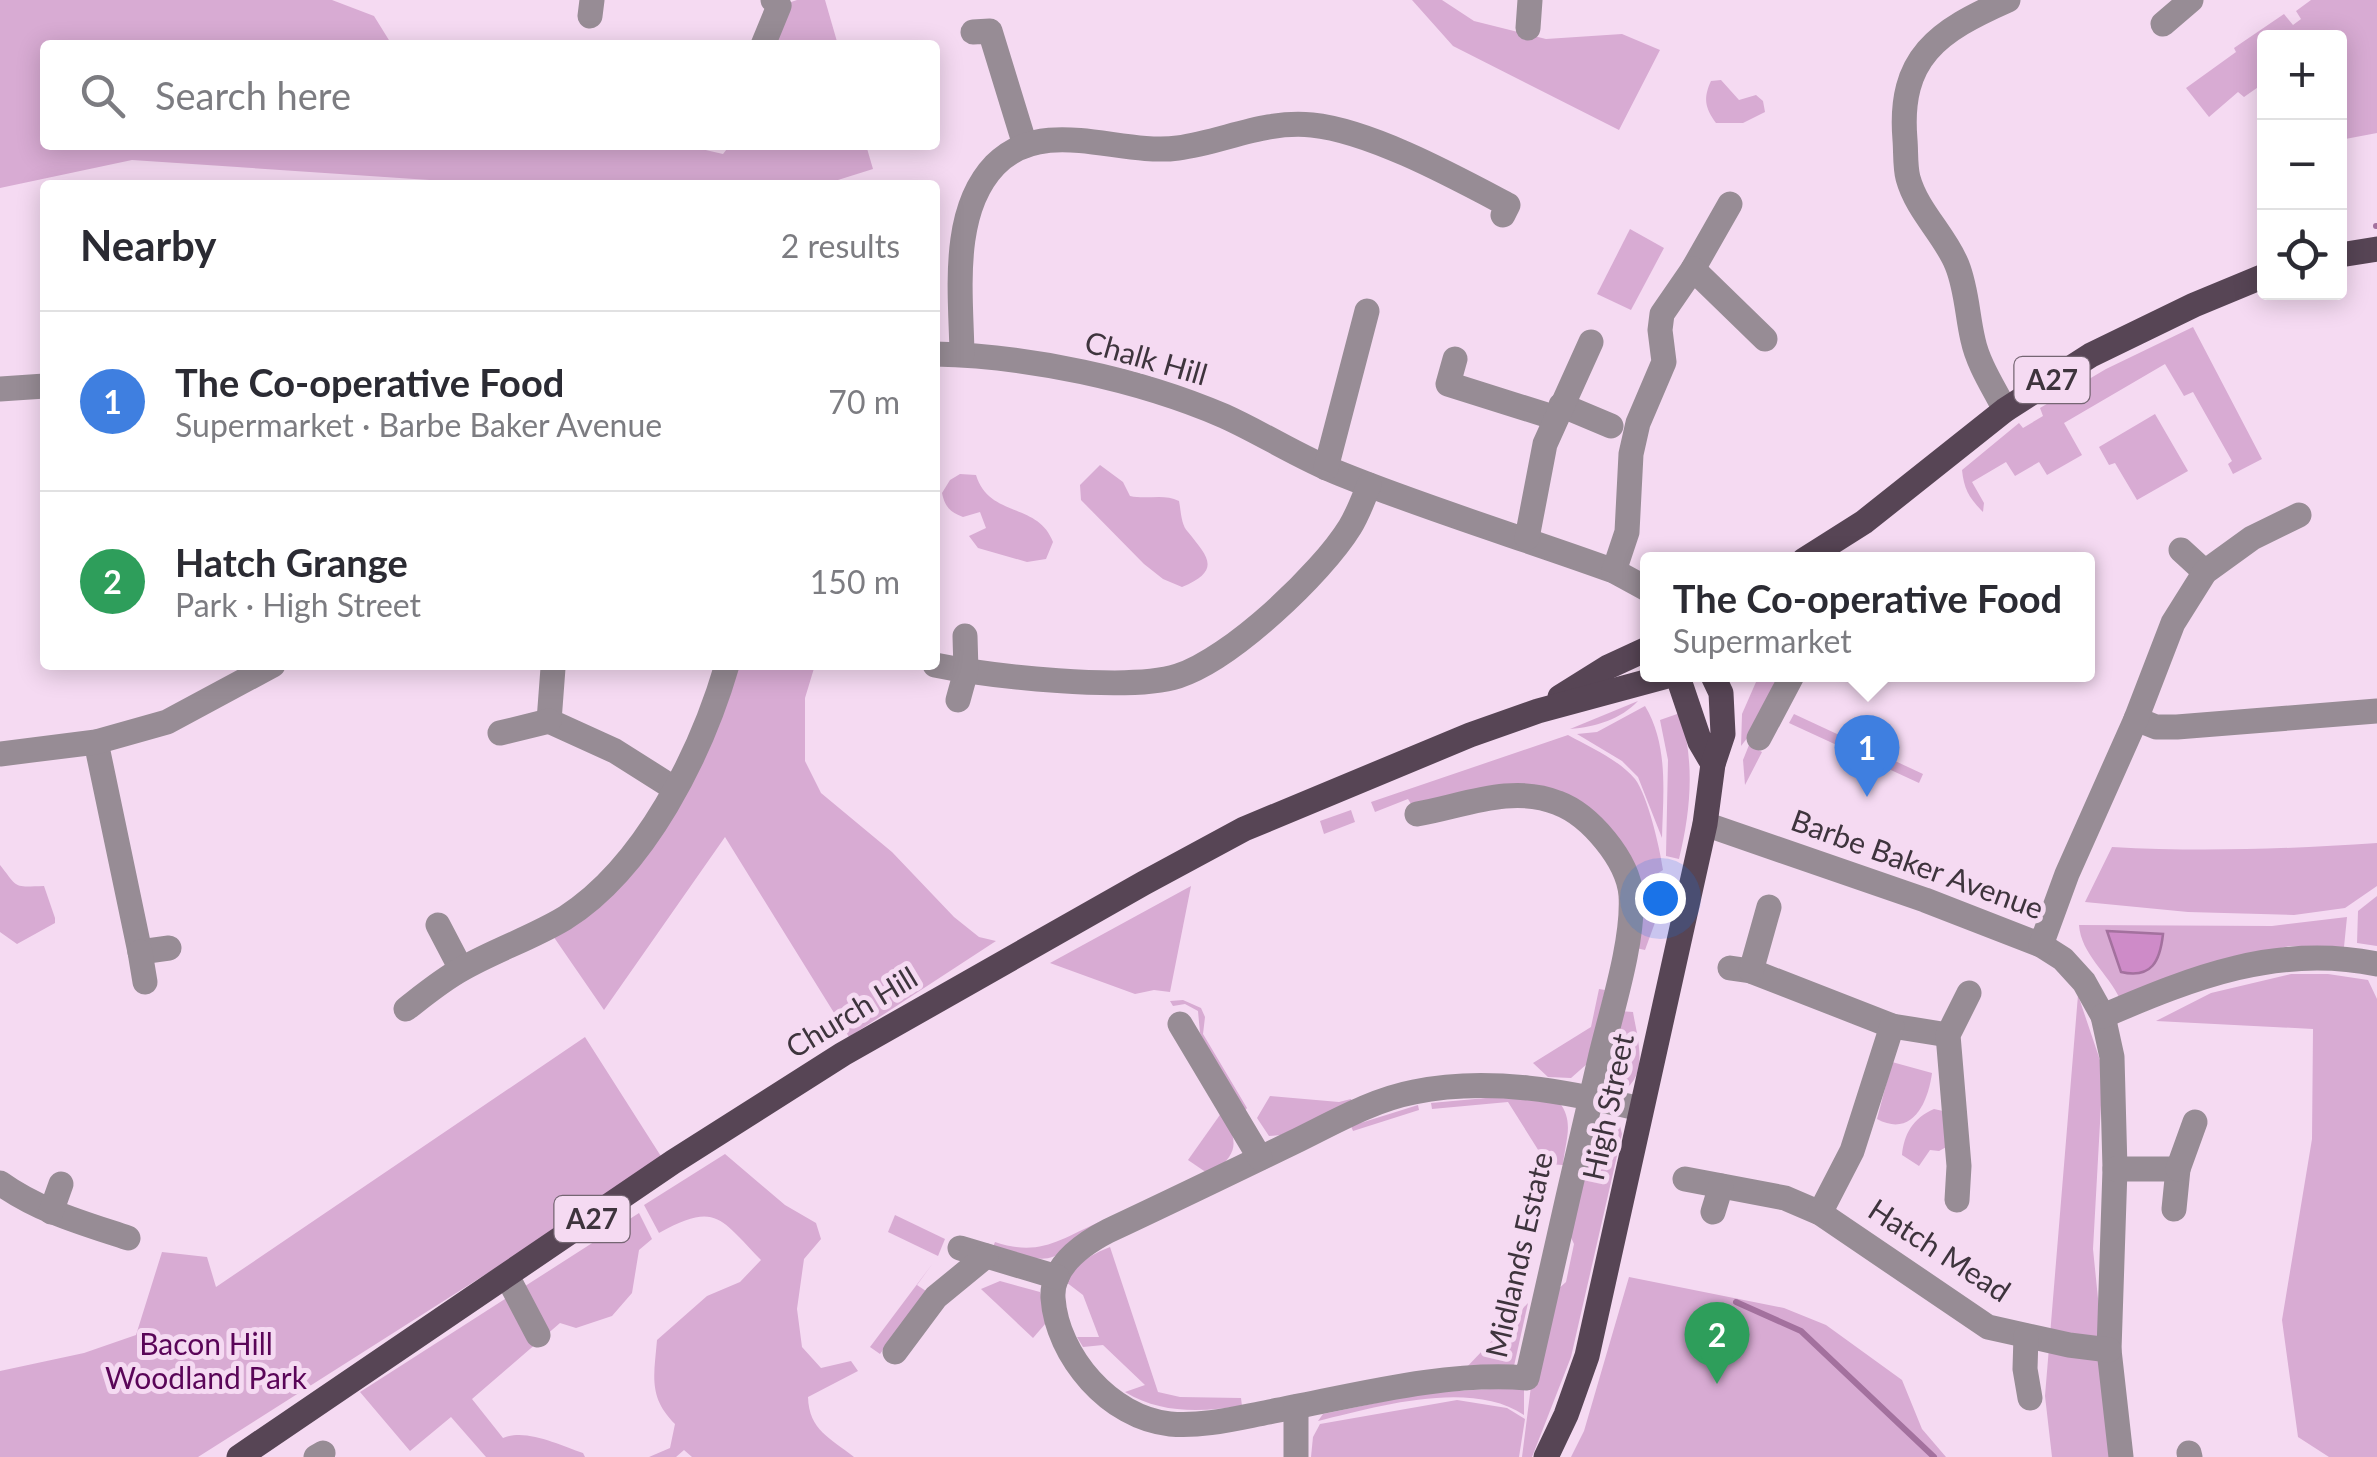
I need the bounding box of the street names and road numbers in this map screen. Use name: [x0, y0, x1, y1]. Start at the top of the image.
street label: Chalk Hill: [1081, 322, 1212, 392]
road number: A27: [2014, 357, 2090, 403]
street label: Barbe Baker Avenue: [1787, 801, 2049, 926]
street label: Church Hill: [779, 958, 923, 1064]
street label: High Street: [1574, 1030, 1640, 1183]
street label: Midlands Estate: [1477, 1148, 1559, 1361]
street label: Hatch Mead: [1863, 1190, 2018, 1308]
road number: A27: [554, 1196, 630, 1242]

